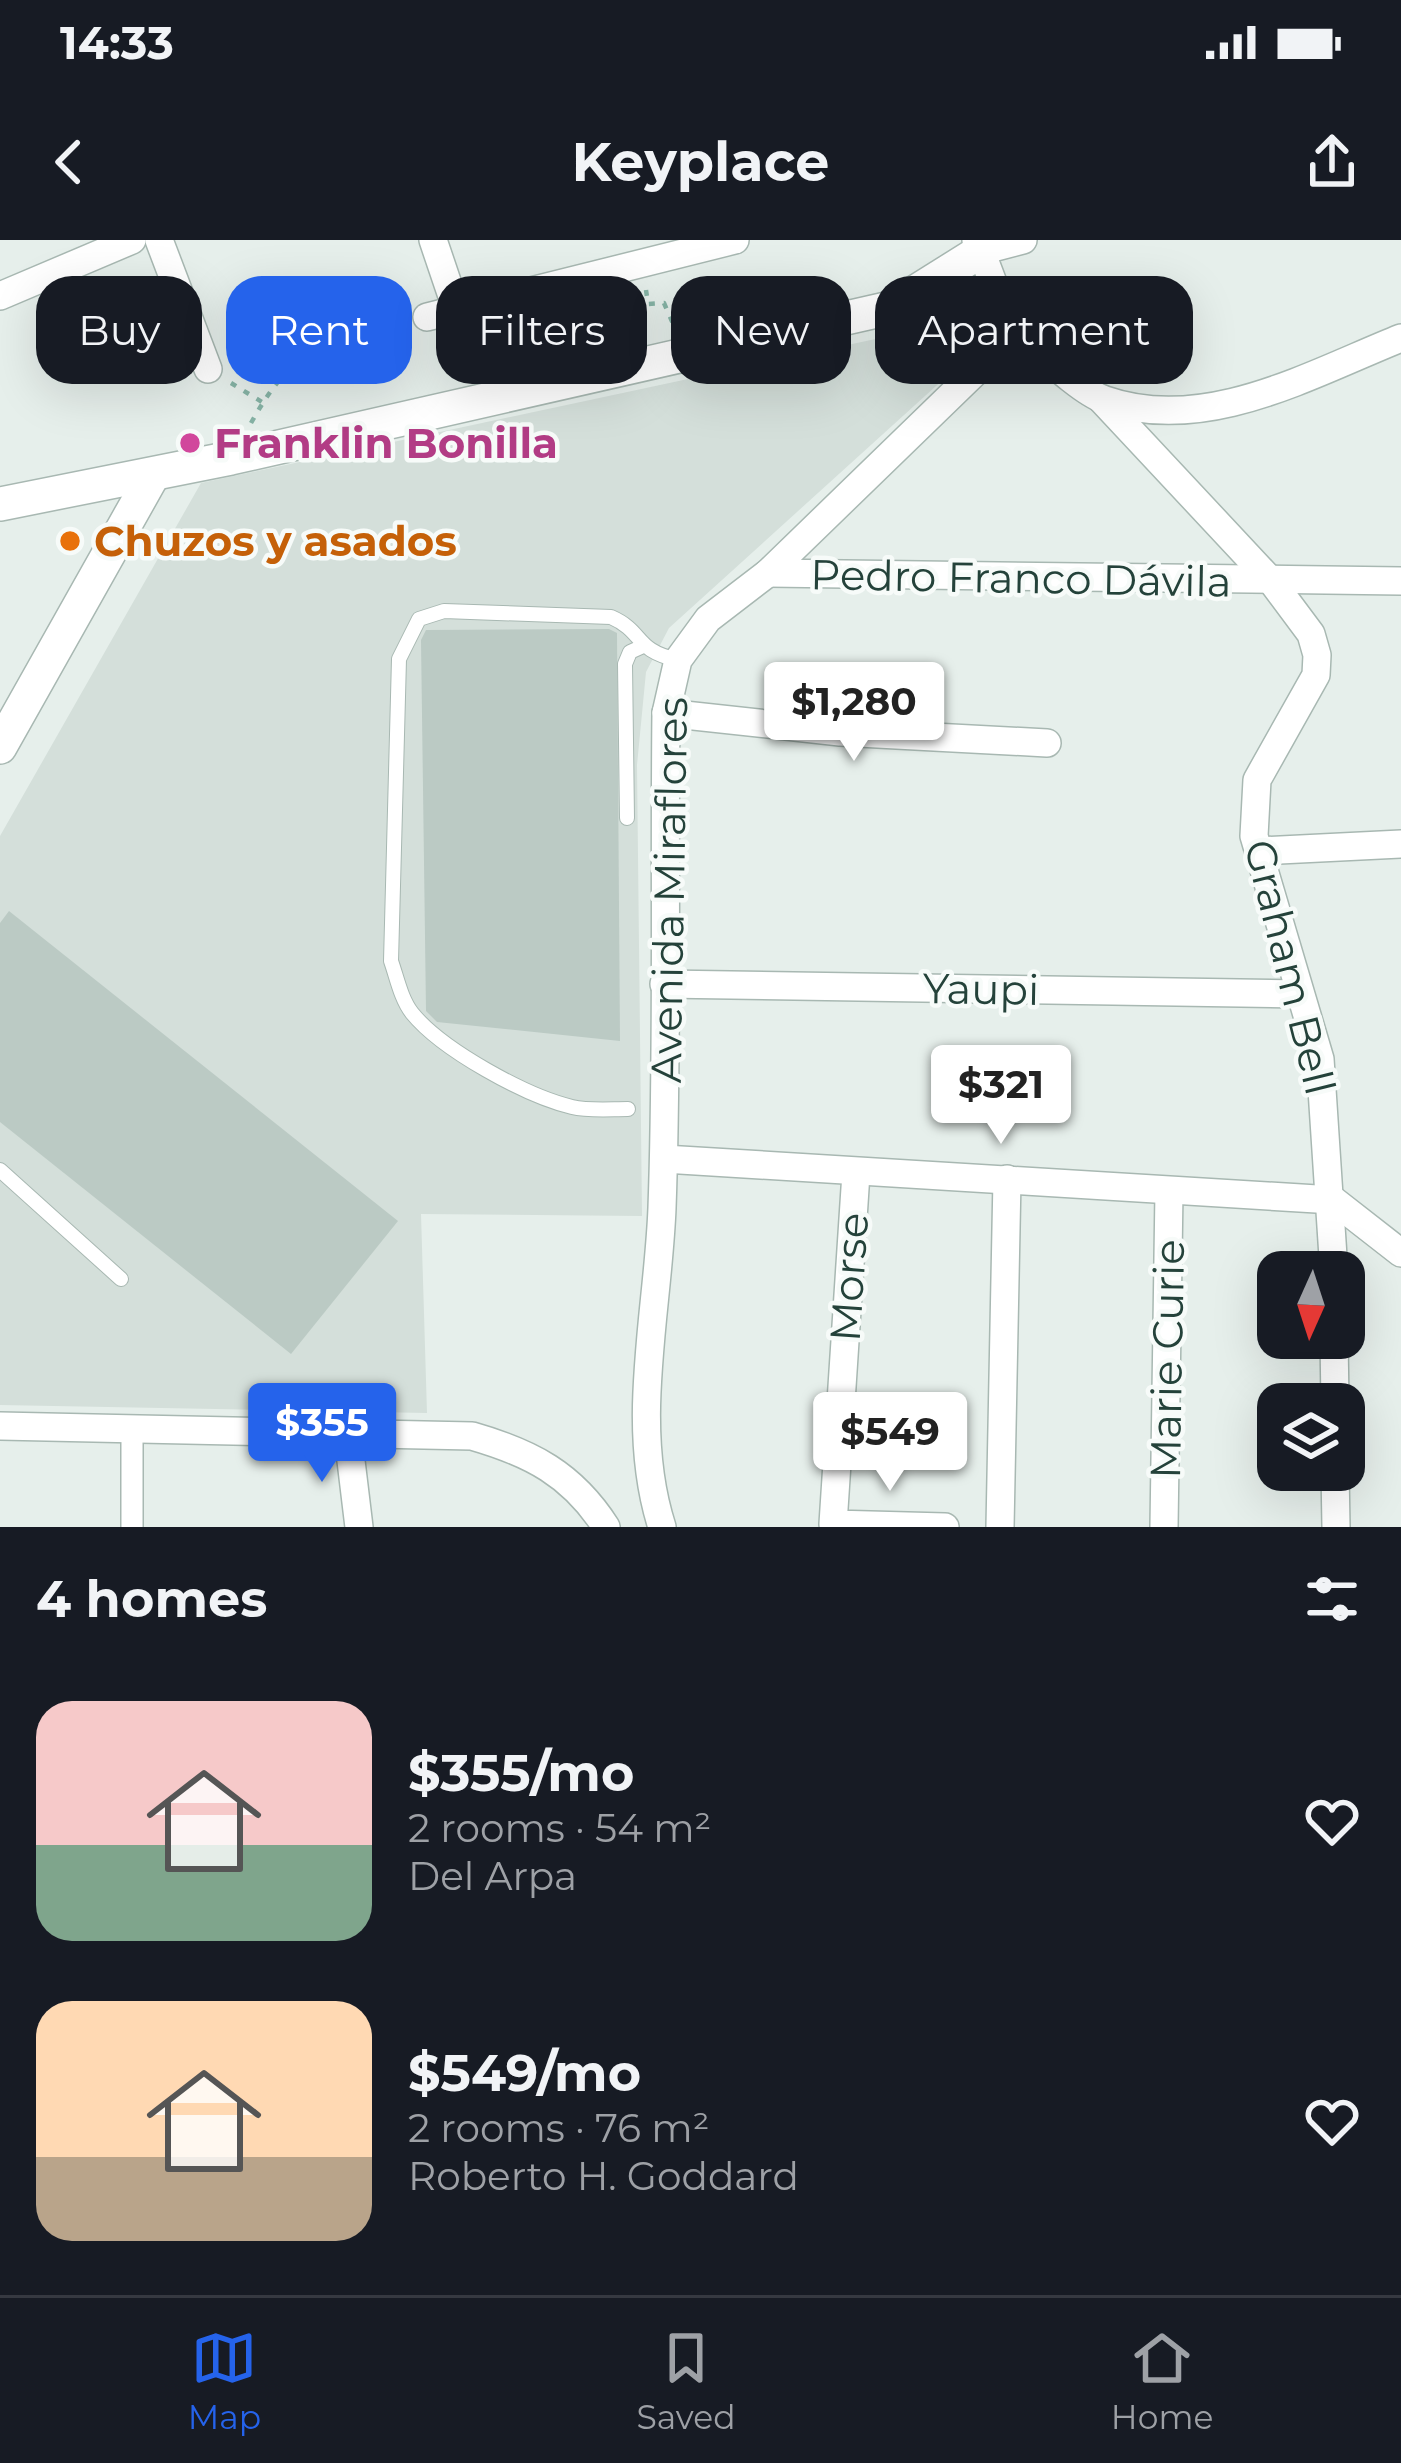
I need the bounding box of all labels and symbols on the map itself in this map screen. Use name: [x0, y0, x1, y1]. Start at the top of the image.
place label: Franklin Bonilla: [214, 417, 558, 469]
marker: Franklin Bonilla: [177, 430, 203, 456]
place label: Chuzos y asados: [94, 515, 457, 567]
marker: Chuzos y asados: [57, 528, 83, 554]
street label: Pedro Franco Dávila: [810, 548, 1232, 608]
pin: $1,280: [756, 662, 952, 764]
street label: Avenida Miraflores: [640, 697, 698, 1083]
street label: Graham Bell: [1233, 834, 1347, 1100]
street label: Yaupi: [922, 962, 1040, 1016]
pin: $321: [930, 1045, 1072, 1147]
street label: Morse: [819, 1211, 879, 1343]
street label: Marie Curie: [1139, 1239, 1195, 1479]
north arrow: [1257, 1251, 1365, 1359]
pin: $355: [251, 1383, 393, 1485]
pin: $549: [819, 1392, 961, 1494]

